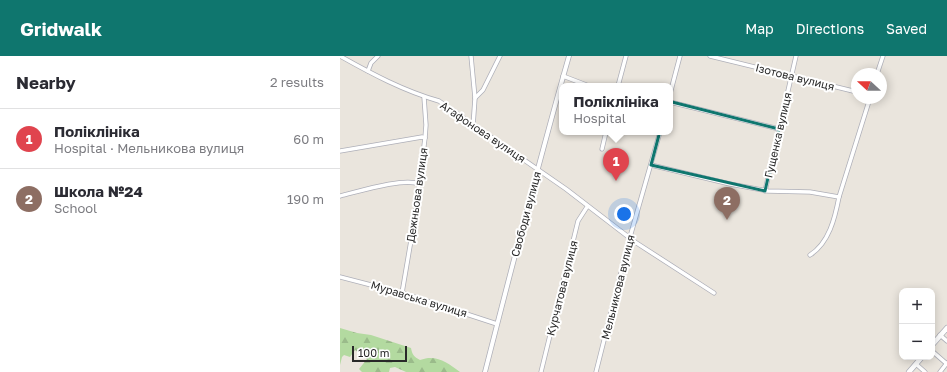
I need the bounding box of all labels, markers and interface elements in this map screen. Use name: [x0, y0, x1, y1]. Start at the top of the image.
text: Gridwalk: [20, 17, 102, 40]
text: Map: [745, 20, 774, 37]
text: Directions: [796, 20, 864, 37]
text: Saved: [886, 20, 927, 37]
street label: Ізотова вулиця: [754, 60, 836, 93]
north arrow: [851, 68, 887, 104]
text: Nearby: [16, 72, 76, 93]
text: 2 results: [270, 74, 324, 90]
popup: [559, 83, 673, 135]
street label: Гущенка вулиця: [761, 91, 794, 179]
text: Поліклініка: [573, 92, 659, 110]
street label: Агафонова вулиця: [438, 98, 528, 165]
text: Hospital: [573, 110, 626, 126]
text: Поліклініка: [54, 122, 140, 140]
text: 1: [26, 131, 32, 147]
text: 60 m: [293, 131, 324, 147]
text: Hospital · Мельникова вулиця: [54, 140, 244, 156]
street label: Дежньова вулиця: [403, 147, 430, 243]
pin: 1: [603, 148, 629, 181]
street label: Свободи вулиця: [508, 170, 543, 258]
text: Школа №24: [54, 182, 143, 200]
pin: 2: [714, 187, 740, 220]
text: 2: [25, 191, 33, 207]
text: 190 m: [287, 191, 324, 207]
text: School: [54, 200, 97, 216]
your location: [614, 204, 634, 224]
street label: Мельникова вулиця: [598, 233, 637, 341]
street label: Курчатова вулиця: [543, 239, 580, 337]
street label: Муравська вулиця: [369, 278, 469, 319]
map controls: [899, 288, 935, 360]
button: +: [899, 288, 935, 324]
button: −: [899, 324, 935, 360]
scale bar: [352, 344, 407, 363]
text: 100 m: [358, 346, 389, 359]

